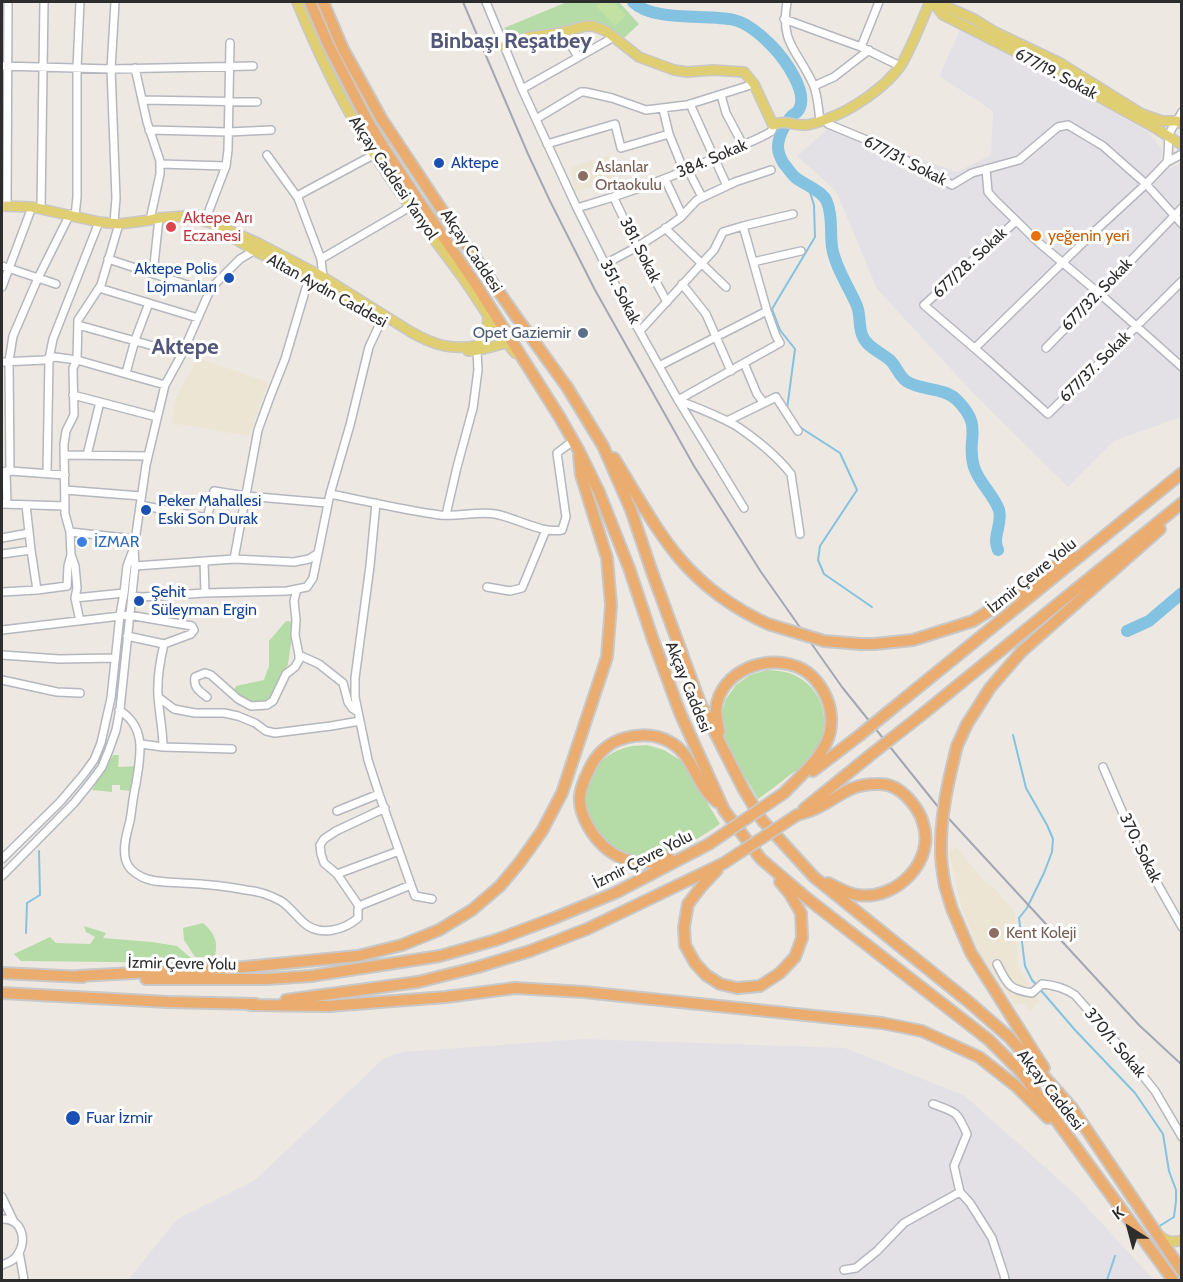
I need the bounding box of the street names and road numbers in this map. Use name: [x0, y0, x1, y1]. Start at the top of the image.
street label: 677/19. Sokak: [1012, 44, 1100, 104]
street label: Akçay Caddesi Yanyol: [345, 113, 441, 243]
street label: 677/31. Sokak: [860, 132, 950, 190]
street label: 384. Sokak: [674, 136, 750, 182]
street label: Akçay Caddesi: [436, 206, 506, 296]
street label: 381. Sokak: [615, 214, 665, 286]
street label: 677/28. Sokak: [929, 224, 1011, 302]
street label: Altan Aydın Caddesi: [264, 250, 390, 332]
street label: 677/32. Sokak: [1058, 255, 1136, 335]
street label: 351. Sokak: [596, 257, 644, 327]
street label: 677/37. Sokak: [1056, 328, 1134, 406]
street label: İzmir Çevre Yolu: [984, 534, 1080, 618]
street label: Akçay Caddesi: [661, 639, 715, 735]
street label: 370. Sokak: [1115, 810, 1165, 886]
street label: İzmir Çevre Yolu: [590, 827, 696, 893]
street label: İzmir Çevre Yolu: [128, 953, 236, 975]
street label: 370/1. Sokak: [1080, 1004, 1150, 1082]
street label: Akçay Caddesi: [1013, 1046, 1087, 1134]

